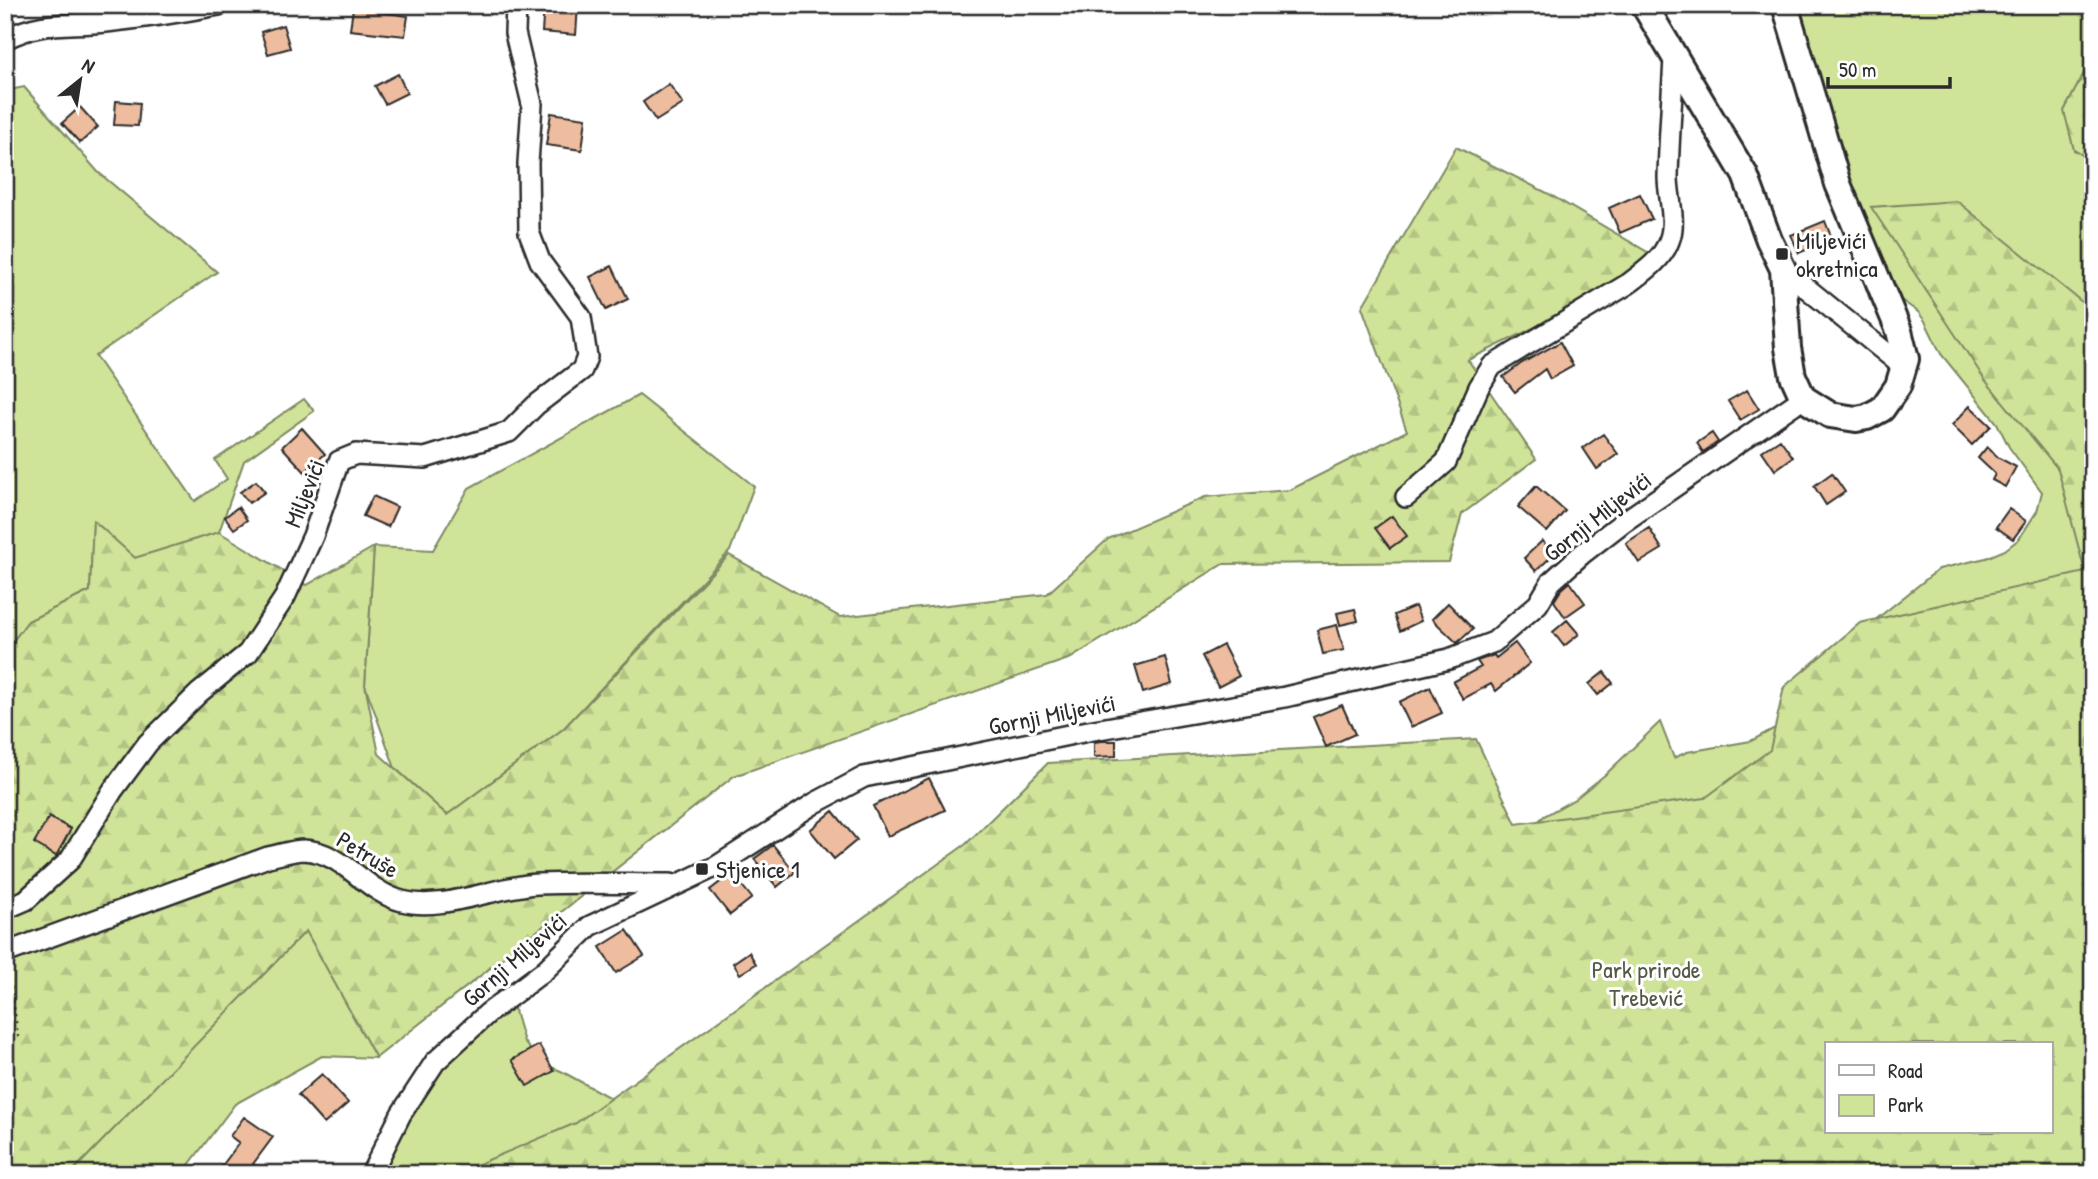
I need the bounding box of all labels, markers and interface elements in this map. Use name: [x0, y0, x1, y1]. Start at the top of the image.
north arrow: [46, 46, 116, 116]
scale bar: [1828, 46, 1951, 90]
text: N: [78, 51, 99, 79]
text: 50 m: [1839, 55, 1876, 84]
place label: Miljevići okretnica: [1796, 224, 1878, 284]
marker: Miljevići okretnica: [1774, 246, 1790, 262]
street label: Miljevići: [276, 454, 332, 532]
street label: Gornji Miljevići: [1536, 464, 1658, 568]
street label: Gornji Miljevići: [986, 686, 1118, 742]
street label: Petruše: [331, 823, 405, 885]
place label: Stjenice 1: [716, 853, 800, 885]
marker: Stjenice 1: [694, 861, 710, 877]
street label: Gornji Miljevići: [455, 905, 573, 1013]
park label: Park prirode Trebević: [1592, 953, 1701, 1013]
legend: [1825, 1042, 2052, 1134]
text: Road: [1888, 1056, 1922, 1085]
text: Park: [1888, 1090, 1923, 1119]

